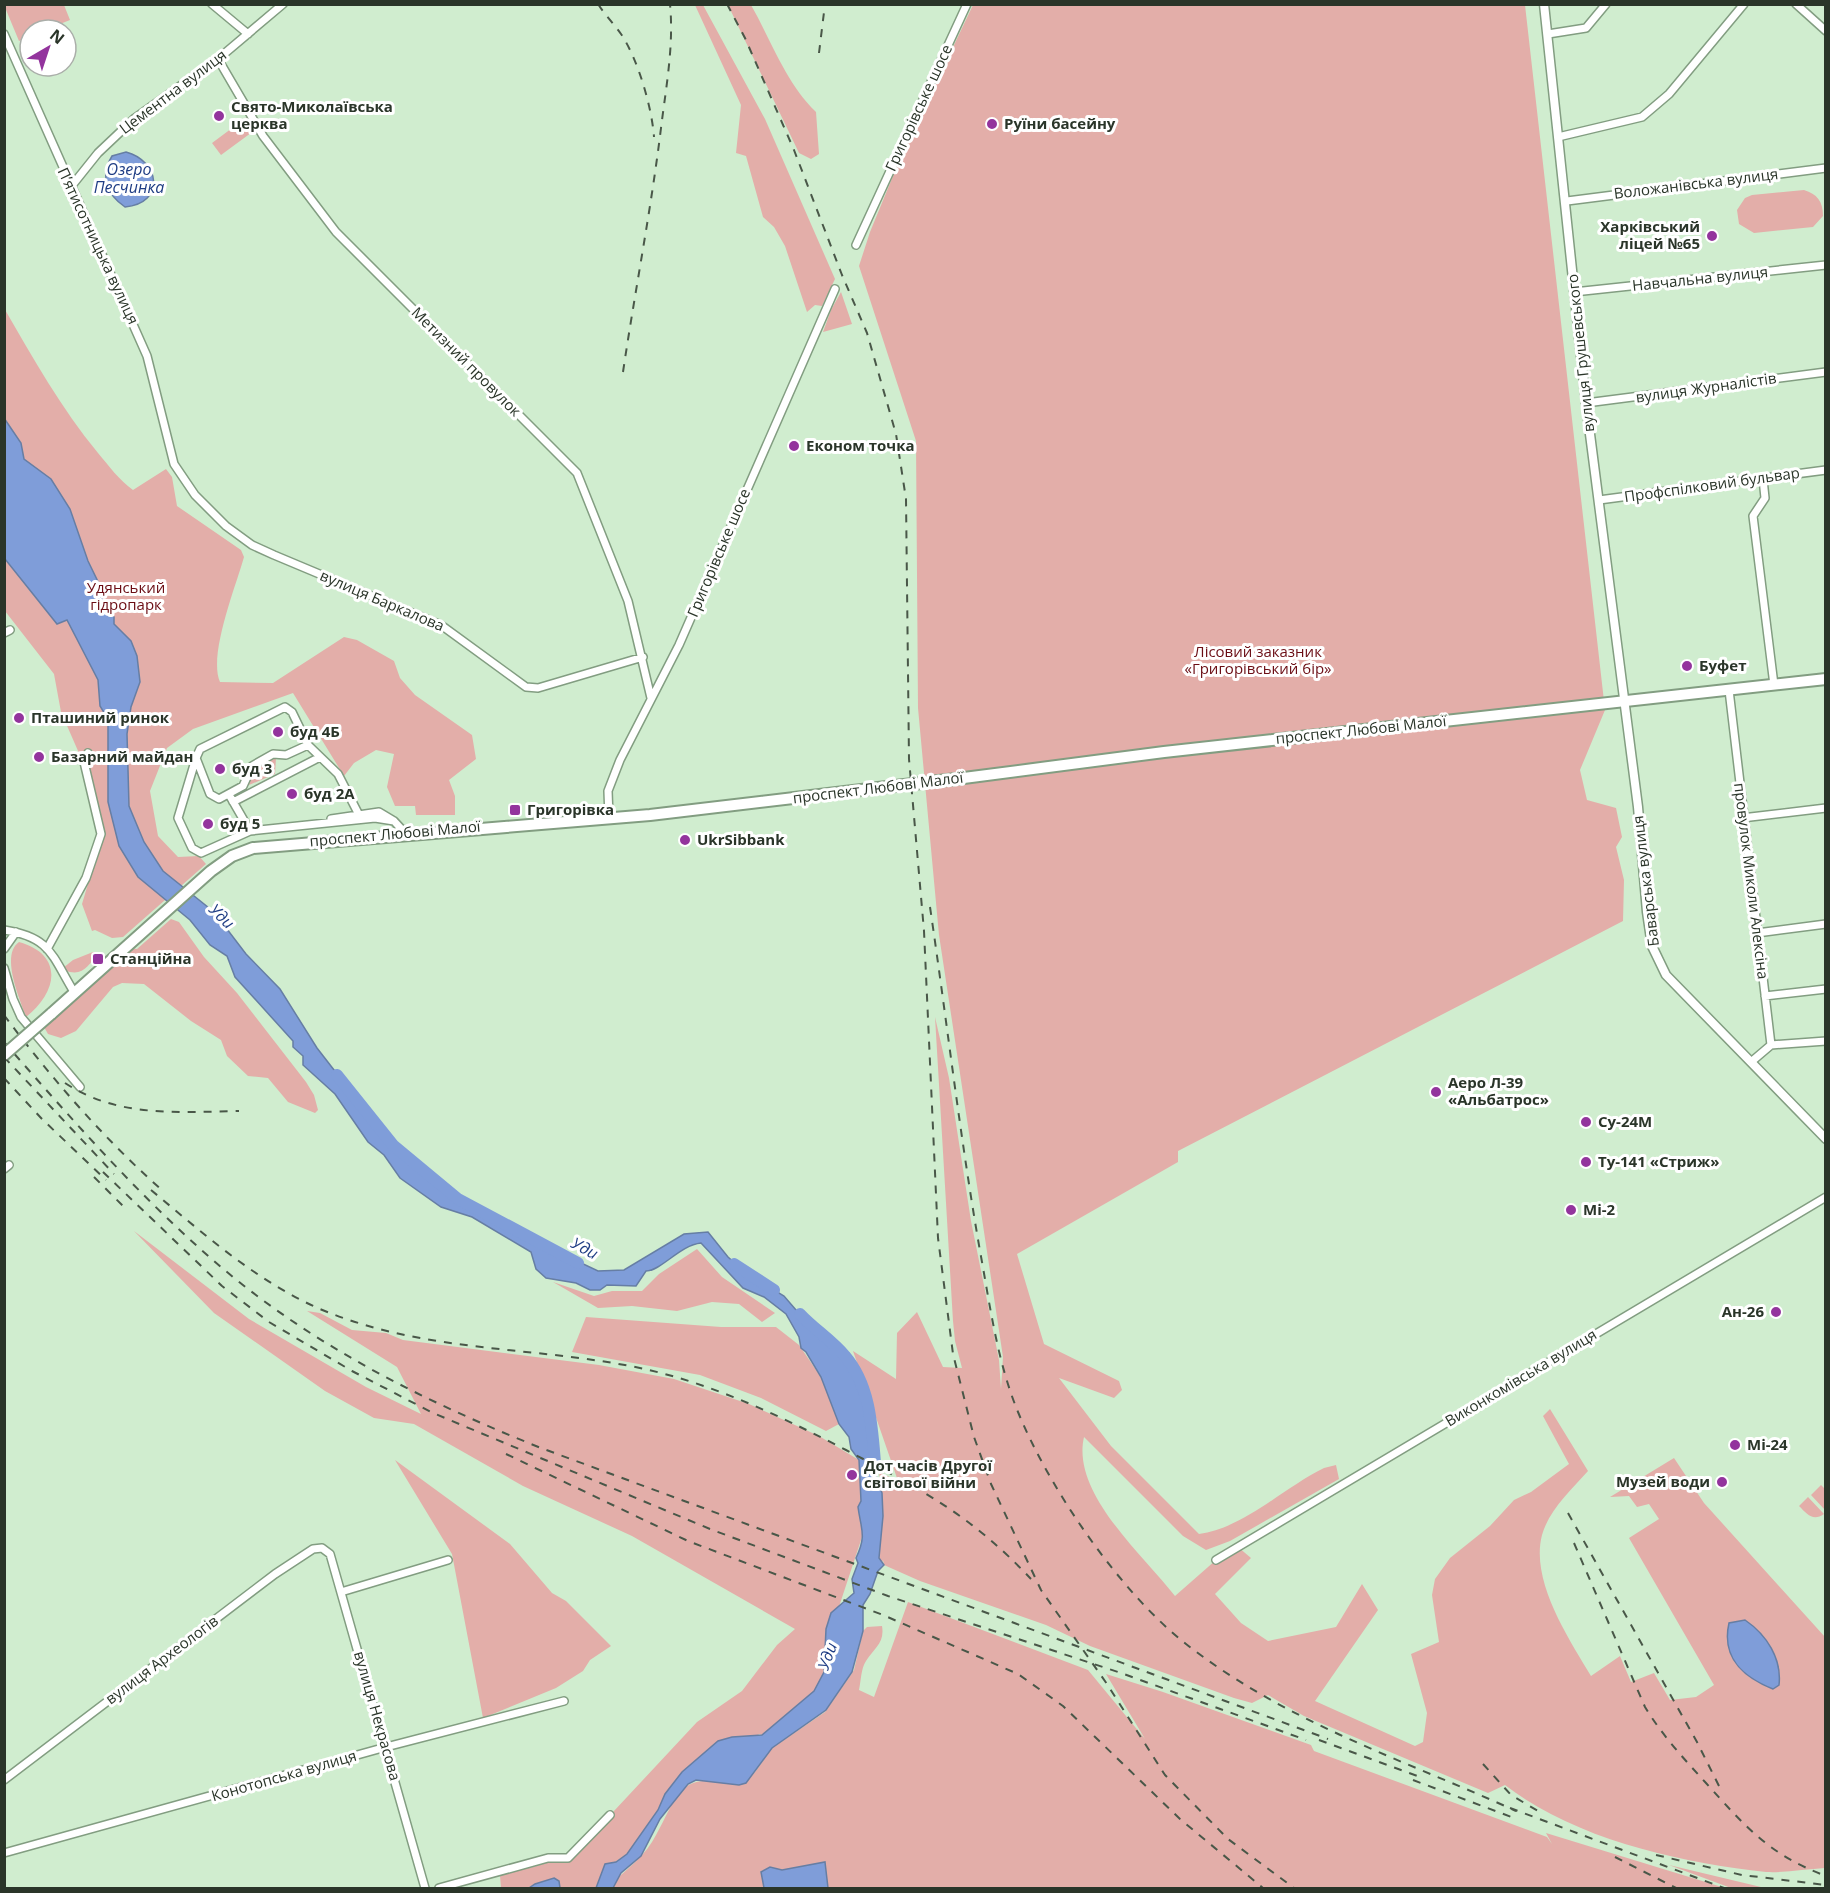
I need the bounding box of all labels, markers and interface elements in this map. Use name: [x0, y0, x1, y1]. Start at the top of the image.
north arrow: [18, 18, 78, 78]
text: N: [45, 24, 69, 49]
street label: Григорівське шосе: [880, 41, 956, 174]
street label: Цементна вулиця: [115, 44, 230, 138]
place label: Свято-Миколаївська церква: [231, 96, 393, 133]
marker: Свято-Миколаївська церква: [212, 109, 226, 123]
place label: Руїни басейну: [1004, 113, 1116, 133]
marker: Руїни басейну: [985, 117, 999, 131]
water label: Озеро Песчинка: [94, 158, 164, 198]
street label: Воложанівська вулиця: [1613, 163, 1779, 203]
street label: П’ятисотницька вулиця: [54, 164, 144, 327]
place label: Харківський ліцей №65: [1600, 216, 1700, 253]
marker: Харківський ліцей №65: [1705, 229, 1719, 243]
street label: Навчальна вулиця: [1631, 261, 1769, 295]
street label: вулиця Грушевського: [1562, 273, 1598, 433]
street label: Метизний провулок: [408, 302, 526, 421]
street label: вулиця Журналістів: [1634, 367, 1778, 407]
place label: Економ точка: [806, 435, 915, 455]
marker: Економ точка: [787, 439, 801, 453]
street label: Профспілковий бульвар: [1623, 462, 1801, 506]
street label: Григорівське шосе: [682, 485, 754, 620]
street label: вулиця Баркалова: [317, 565, 448, 635]
park label: Удянський гідропарк: [87, 577, 165, 614]
park label: Лісовий заказник «Григорівський бір»: [1184, 641, 1332, 678]
place label: Буфет: [1699, 655, 1746, 675]
marker: Буфет: [1680, 659, 1694, 673]
place label: Пташиний ринок: [31, 707, 170, 727]
street label: проспект Любові Малої: [1275, 710, 1447, 748]
marker: Пташиний ринок: [12, 711, 26, 725]
place label: буд 4Б: [290, 721, 340, 741]
marker: буд 4Б: [271, 725, 285, 739]
place label: Базарний майдан: [51, 746, 193, 766]
marker: Базарний майдан: [32, 750, 46, 764]
place label: буд 3: [232, 758, 272, 778]
marker: буд 3: [213, 762, 227, 776]
street label: проспект Любові Малої: [792, 767, 964, 807]
street label: провулок Миколи Алексіна: [1730, 782, 1774, 980]
place label: буд 2А: [304, 783, 355, 803]
marker: буд 2А: [285, 787, 299, 801]
place label: Григорівка: [527, 799, 614, 819]
marker: Григорівка: [508, 803, 522, 817]
place label: буд 5: [220, 813, 260, 833]
street label: Баварська вулиця: [1627, 815, 1663, 948]
street label: проспект Любові Малої: [309, 816, 481, 850]
marker: буд 5: [201, 817, 215, 831]
place label: UkrSibbank: [697, 829, 785, 849]
marker: UkrSibbank: [678, 833, 692, 847]
water label: Уди: [204, 898, 239, 933]
place label: Станційна: [110, 948, 192, 968]
marker: Станційна: [91, 952, 105, 966]
place label: Аеро Л-39 «Альбатрос»: [1448, 1072, 1549, 1109]
marker: Аеро Л-39 «Альбатрос»: [1429, 1085, 1443, 1099]
place label: Су-24М: [1598, 1111, 1652, 1131]
marker: Су-24М: [1579, 1115, 1593, 1129]
place label: Ту-141 «Стриж»: [1598, 1151, 1719, 1171]
marker: Ту-141 «Стриж»: [1579, 1155, 1593, 1169]
place label: Мі-2: [1583, 1199, 1616, 1219]
marker: Мі-2: [1564, 1203, 1578, 1217]
water label: Уди: [567, 1231, 602, 1264]
place label: Ан-26: [1722, 1301, 1764, 1321]
marker: Ан-26: [1769, 1305, 1783, 1319]
street label: Виконкомівська вулиця: [1441, 1324, 1600, 1430]
place label: Мі-24: [1747, 1434, 1788, 1454]
marker: Мі-24: [1728, 1438, 1742, 1452]
place label: Дот часів Другої світової війни: [864, 1455, 992, 1492]
marker: Дот часів Другої світової війни: [845, 1468, 859, 1482]
place label: Музей води: [1616, 1471, 1710, 1491]
marker: Музей води: [1715, 1475, 1729, 1489]
street label: вулиця Археологів: [101, 1610, 222, 1708]
water label: Уди: [812, 1639, 842, 1674]
street label: вулиця Некрасова: [350, 1649, 406, 1783]
street label: Конотопська вулиця: [209, 1745, 359, 1805]

